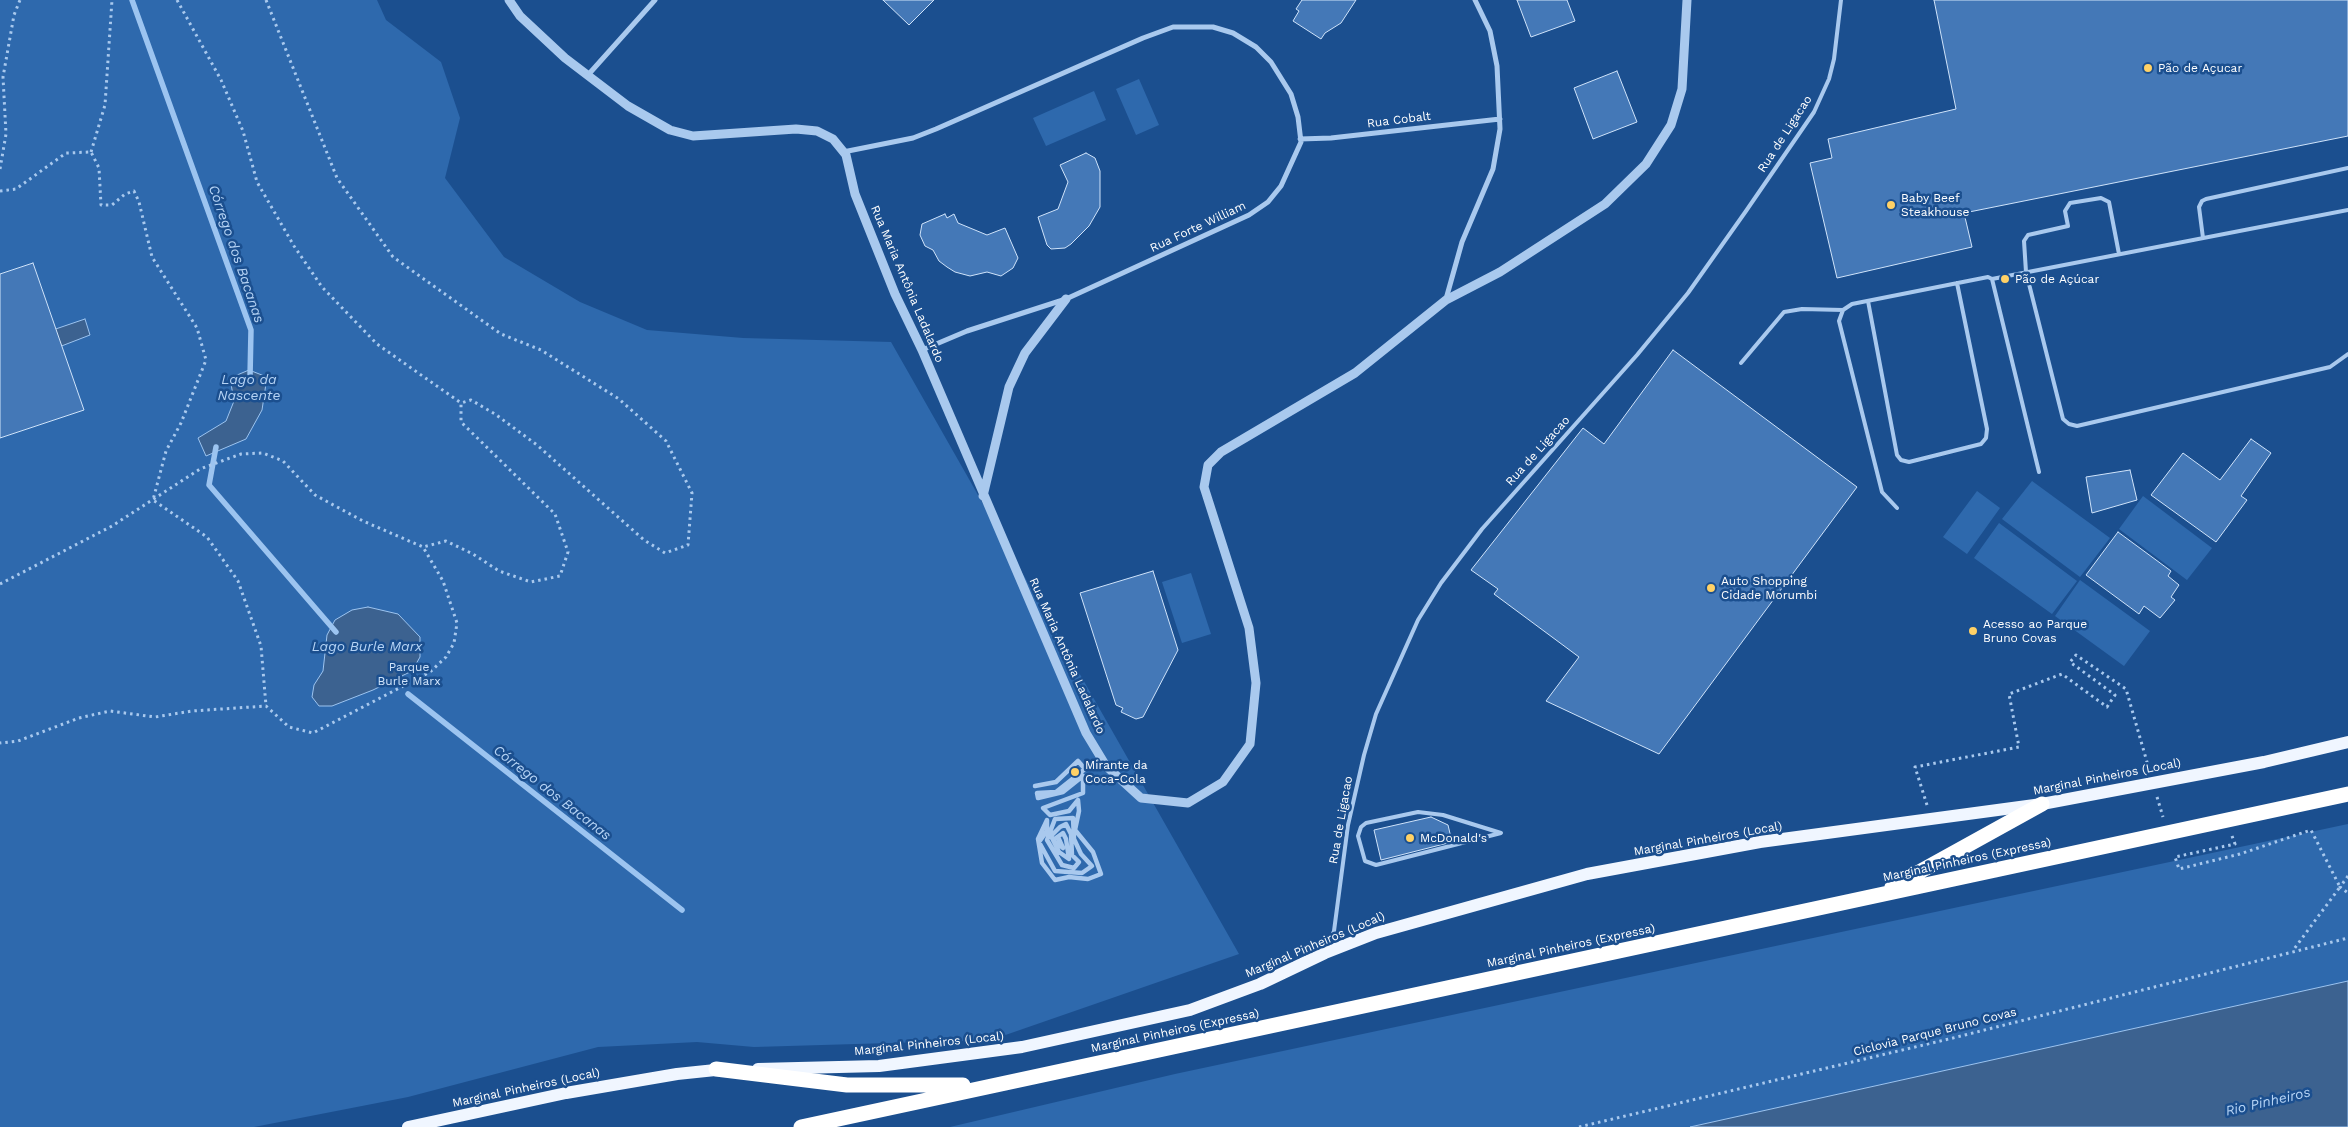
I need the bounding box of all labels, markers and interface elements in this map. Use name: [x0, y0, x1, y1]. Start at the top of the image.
place label: Pão de Açucar: [2158, 61, 2242, 75]
marker: Pão de Açucar: [2142, 62, 2154, 74]
street label: Rua de Ligacao: [1755, 93, 1815, 175]
street label: Rua Cobalt: [1366, 109, 1432, 131]
water label: Córrego dos Bacanas: [205, 183, 267, 325]
place label: Baby Beef Steakhouse: [1901, 191, 1970, 219]
street label: Rua Forte William: [1148, 198, 1248, 256]
marker: Baby Beef Steakhouse: [1885, 199, 1897, 211]
street label: Rua Maria Antônia Ladalardo: [867, 203, 947, 365]
place label: Pão de Açúcar: [2015, 272, 2099, 286]
marker: Pão de Açúcar: [1999, 273, 2011, 285]
water label: Lago da Nascente: [218, 372, 280, 404]
street label: Rua de Ligacao: [1503, 413, 1573, 489]
place label: Auto Shopping Cidade Morumbi: [1721, 574, 1817, 602]
street label: Rua Maria Antônia Ladalardo: [1026, 576, 1108, 736]
marker: Auto Shopping Cidade Morumbi: [1705, 582, 1717, 594]
place label: Acesso ao Parque Bruno Covas: [1983, 617, 2087, 645]
marker: Acesso ao Parque Bruno Covas: [1967, 625, 1979, 637]
water label: Lago Burle Marx: [312, 639, 422, 655]
park label: Parque Burle Marx: [377, 660, 441, 688]
water label: Córrego dos Bacanas: [490, 742, 614, 844]
street label: Marginal Pinheiros (Local): [2032, 756, 2182, 798]
place label: Mirante da Coca-Cola: [1085, 758, 1148, 786]
marker: Mirante da Coca-Cola: [1069, 766, 1081, 778]
street label: Rua de Ligacao: [1326, 775, 1356, 865]
street label: Marginal Pinheiros (Local): [1633, 819, 1783, 859]
place label: McDonald's: [1420, 831, 1487, 845]
marker: McDonald's: [1404, 832, 1416, 844]
street label: Marginal Pinheiros (Expressa): [1882, 835, 2052, 885]
street label: Marginal Pinheiros (Local): [1243, 909, 1387, 981]
street label: Marginal Pinheiros (Expressa): [1486, 921, 1656, 971]
street label: Ciclovia Parque Bruno Covas: [1852, 1005, 2018, 1059]
street label: Marginal Pinheiros (Expressa): [1090, 1006, 1260, 1056]
street label: Marginal Pinheiros (Local): [854, 1029, 1004, 1059]
street label: Marginal Pinheiros (Local): [451, 1065, 601, 1111]
water label: Rio Pinheiros: [2224, 1084, 2312, 1120]

